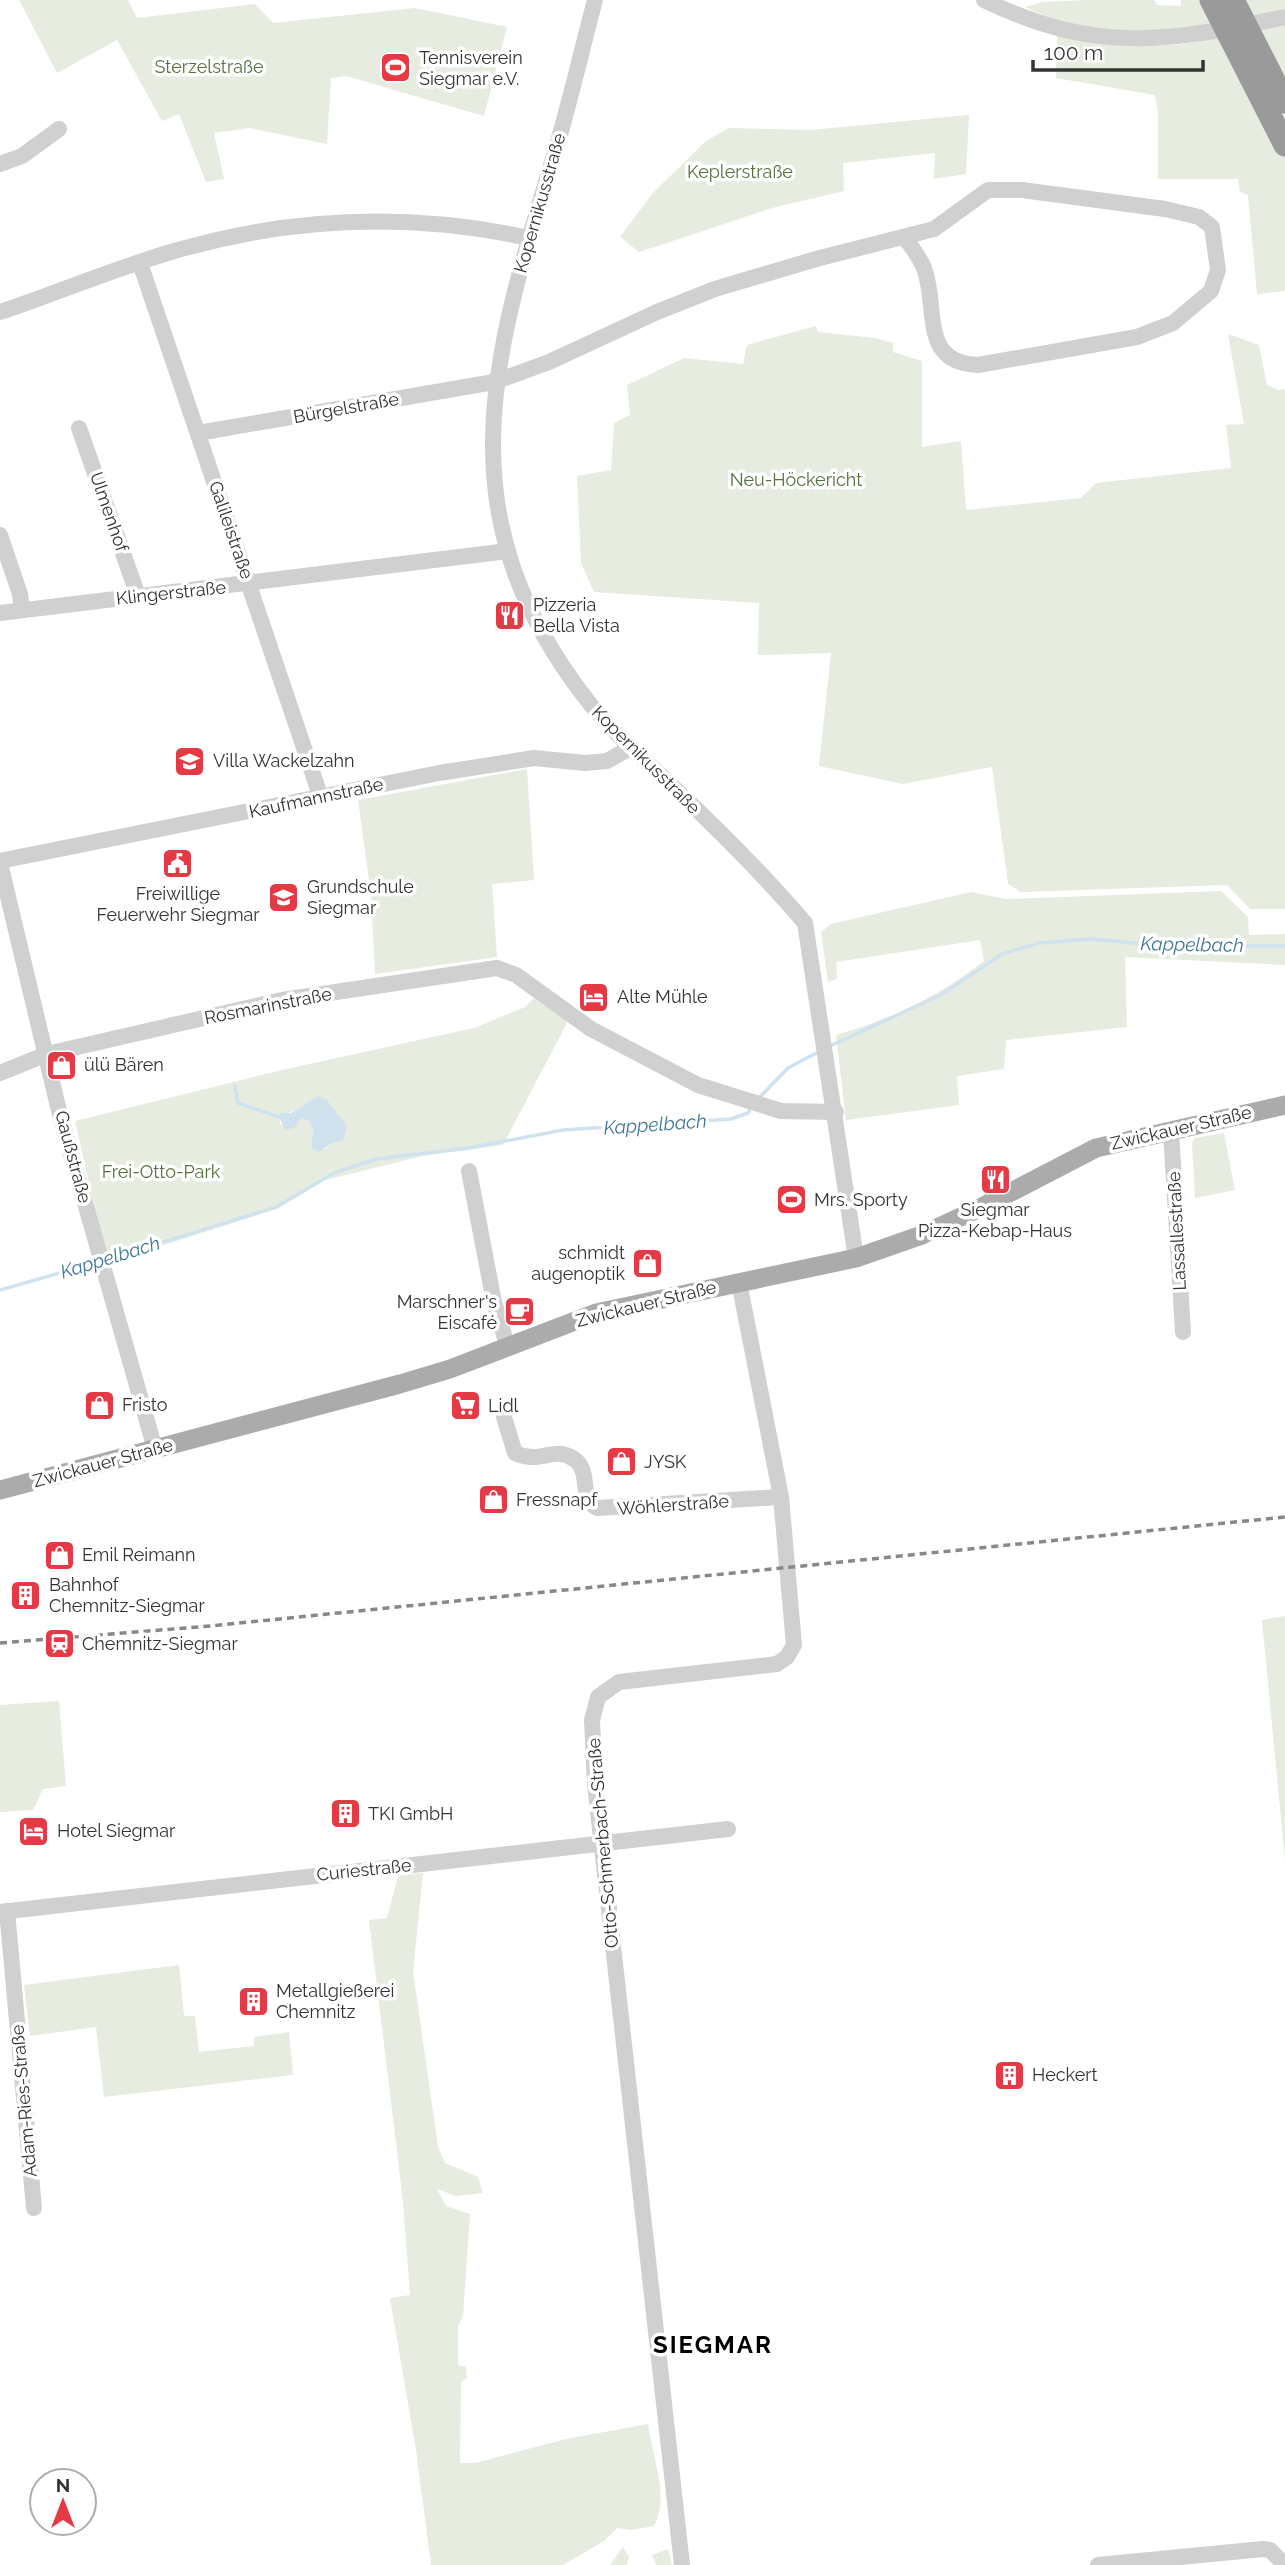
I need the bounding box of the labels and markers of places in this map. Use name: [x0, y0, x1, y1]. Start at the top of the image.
place label: Tennisverein Siegmar e.V.: [419, 47, 523, 89]
sports icon: Tennisverein Siegmar e.V.: [379, 51, 413, 85]
place label: Pizzeria Bella Vista: [533, 594, 620, 636]
restaurant icon: Pizzeria Bella Vista: [493, 598, 527, 632]
school or university icon: Villa Wackelzahn: [173, 744, 207, 778]
place label: Villa Wackelzahn: [213, 750, 354, 771]
public building icon: Freiwillige Feuerwehr Siegmar: [161, 847, 195, 881]
place label: Grundschule Siegmar: [307, 876, 414, 918]
school or university icon: Grundschule Siegmar: [267, 880, 301, 914]
place label: Freiwillige Feuerwehr Siegmar: [96, 883, 260, 925]
hotel icon: Alte Mühle: [577, 980, 611, 1014]
place label: Alte Mühle: [617, 986, 708, 1007]
shop icon: ülü Bären: [44, 1048, 78, 1082]
place label: ülü Bären: [84, 1054, 164, 1075]
restaurant icon: Siegmar Pizza-Kebap-Haus: [978, 1162, 1012, 1196]
sports icon: Mrs. Sporty: [774, 1183, 808, 1217]
place label: Mrs. Sporty: [814, 1189, 908, 1210]
place label: Siegmar Pizza-Kebap-Haus: [918, 1199, 1072, 1241]
place label: schmidt augenoptik: [531, 1242, 625, 1284]
shop icon: schmidt augenoptik: [631, 1246, 665, 1280]
place label: Marschner's Eiscafé: [397, 1291, 497, 1333]
cafe icon: Marschner's Eiscafé: [503, 1295, 537, 1329]
shop icon: Fristo: [82, 1388, 116, 1422]
supermarket icon: Lidl: [448, 1389, 482, 1423]
place label: Fristo: [122, 1394, 168, 1415]
place label: Lidl: [488, 1395, 519, 1416]
shop icon: JYSK: [604, 1445, 638, 1479]
place label: JYSK: [644, 1451, 687, 1472]
shop icon: Fressnapf: [476, 1483, 510, 1517]
place label: Fressnapf: [516, 1489, 598, 1510]
shop icon: Emil Reimann: [42, 1538, 76, 1572]
place label: Emil Reimann: [82, 1544, 196, 1565]
place label: Bahnhof Chemnitz-Siegmar: [49, 1574, 205, 1616]
building icon: Bahnhof Chemnitz-Siegmar: [9, 1578, 43, 1612]
station icon: Chemnitz-Siegmar: [42, 1627, 76, 1661]
place label: Chemnitz-Siegmar: [82, 1633, 238, 1654]
building icon: TKI GmbH: [328, 1797, 362, 1831]
place label: TKI GmbH: [368, 1803, 453, 1824]
hotel icon: Hotel Siegmar: [17, 1814, 51, 1848]
place label: Hotel Siegmar: [57, 1820, 176, 1841]
place label: Metallgießerei Chemnitz: [276, 1980, 394, 2022]
building icon: Metallgießerei Chemnitz: [236, 1984, 270, 2018]
building icon: Heckert: [992, 2058, 1026, 2092]
place label: Heckert: [1032, 2064, 1098, 2085]

